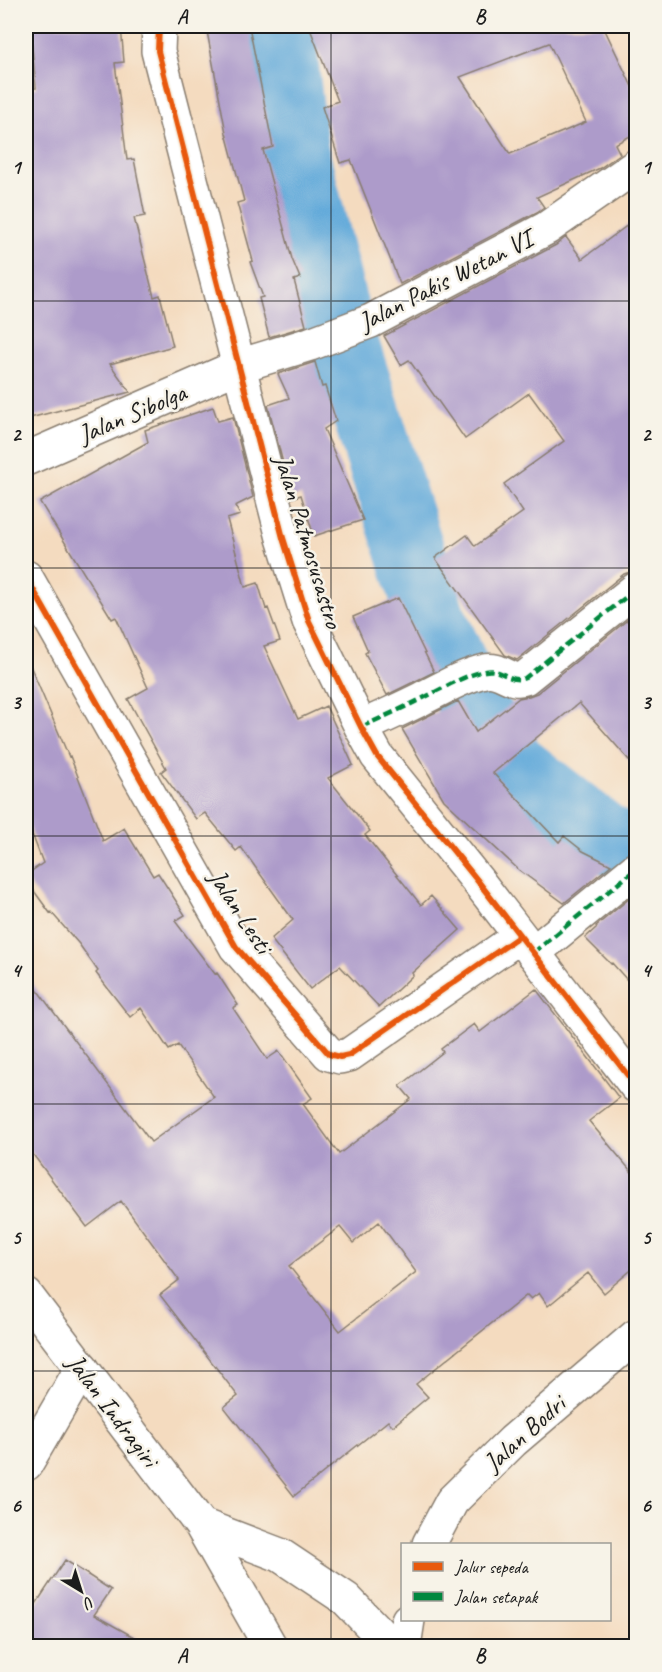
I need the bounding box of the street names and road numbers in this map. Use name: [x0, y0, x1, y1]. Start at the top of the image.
street label: Jalan Pakis Wetan VI: [351, 220, 543, 339]
street label: Jalan Sibolga: [71, 375, 193, 452]
street label: Jalan Patmosusastro: [266, 448, 351, 634]
street label: Jalan Lesti: [200, 861, 282, 962]
street label: Jalan Indragiri: [58, 1346, 168, 1476]
street label: Jalan Bodri: [475, 1386, 574, 1480]

